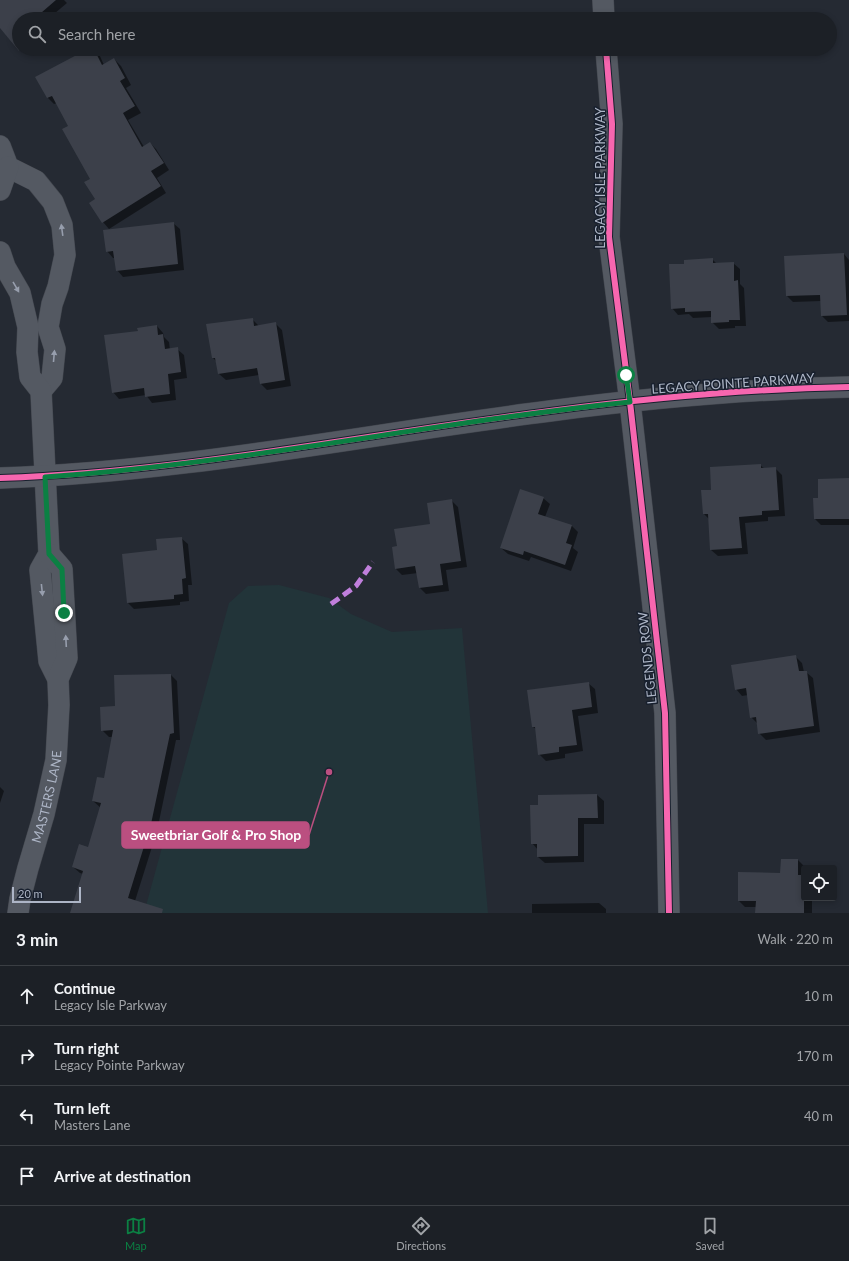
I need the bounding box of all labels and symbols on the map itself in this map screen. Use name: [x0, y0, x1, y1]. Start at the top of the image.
street label: LEGACY ISLE PARKWAY: [592, 106, 608, 249]
one-way arrow: [59, 224, 65, 236]
one-way arrow: [13, 281, 20, 293]
one-way arrow: [51, 350, 57, 362]
route start: [617, 366, 635, 384]
street label: LEGACY POINTE PARKWAY: [651, 369, 816, 397]
one-way arrow: [38, 584, 45, 596]
route end: [55, 604, 73, 622]
street label: LEGENDS ROW: [634, 610, 660, 705]
one-way arrow: [63, 634, 69, 647]
street label: MASTERS LANE: [28, 750, 65, 845]
callout: Sweetbriar Golf & Pro Shop: [122, 822, 309, 848]
text: Sweetbriar Golf & Pro Shop: [131, 826, 301, 843]
scale bar: [12, 885, 81, 904]

